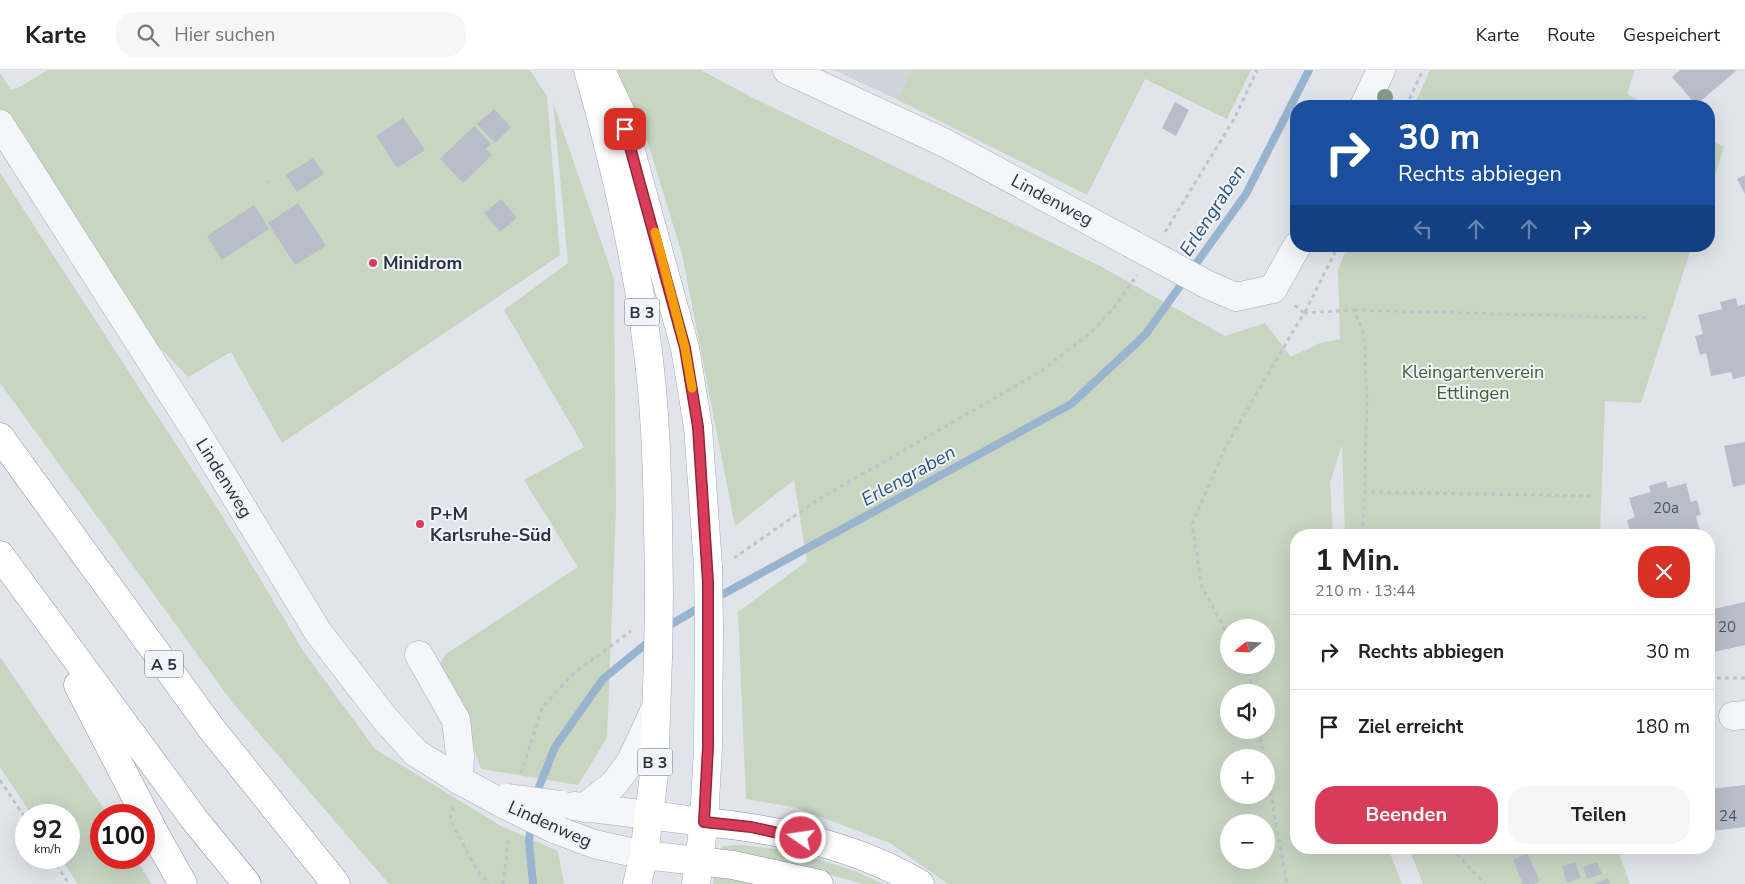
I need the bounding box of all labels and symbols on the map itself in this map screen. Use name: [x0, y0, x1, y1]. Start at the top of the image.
pin: [604, 108, 646, 150]
water label: Erlengraben: [1174, 160, 1252, 261]
street label: Lindenweg: [1007, 168, 1097, 232]
place label: Minidrom: [383, 251, 462, 275]
marker: Minidrom: [367, 257, 379, 269]
road number: B 3: [624, 298, 660, 326]
park label: Kleingartenverein Ettlingen: [1402, 360, 1544, 405]
street label: Lindenweg: [190, 434, 258, 522]
water label: Erlengraben: [857, 439, 960, 513]
house number: 20a: [1653, 498, 1679, 518]
place label: P+M Karlsruhe-Süd: [430, 502, 551, 547]
marker: P+M Karlsruhe-Süd: [414, 518, 426, 530]
house number: 20: [1718, 617, 1736, 637]
north arrow: [1220, 619, 1275, 674]
road number: A 5: [145, 650, 183, 678]
road number: B 3: [638, 749, 672, 776]
street label: Lindenweg: [504, 795, 596, 853]
speed limit sign: 100: [90, 804, 155, 869]
house number: 24: [1719, 806, 1737, 826]
position arrow: [774, 811, 826, 863]

